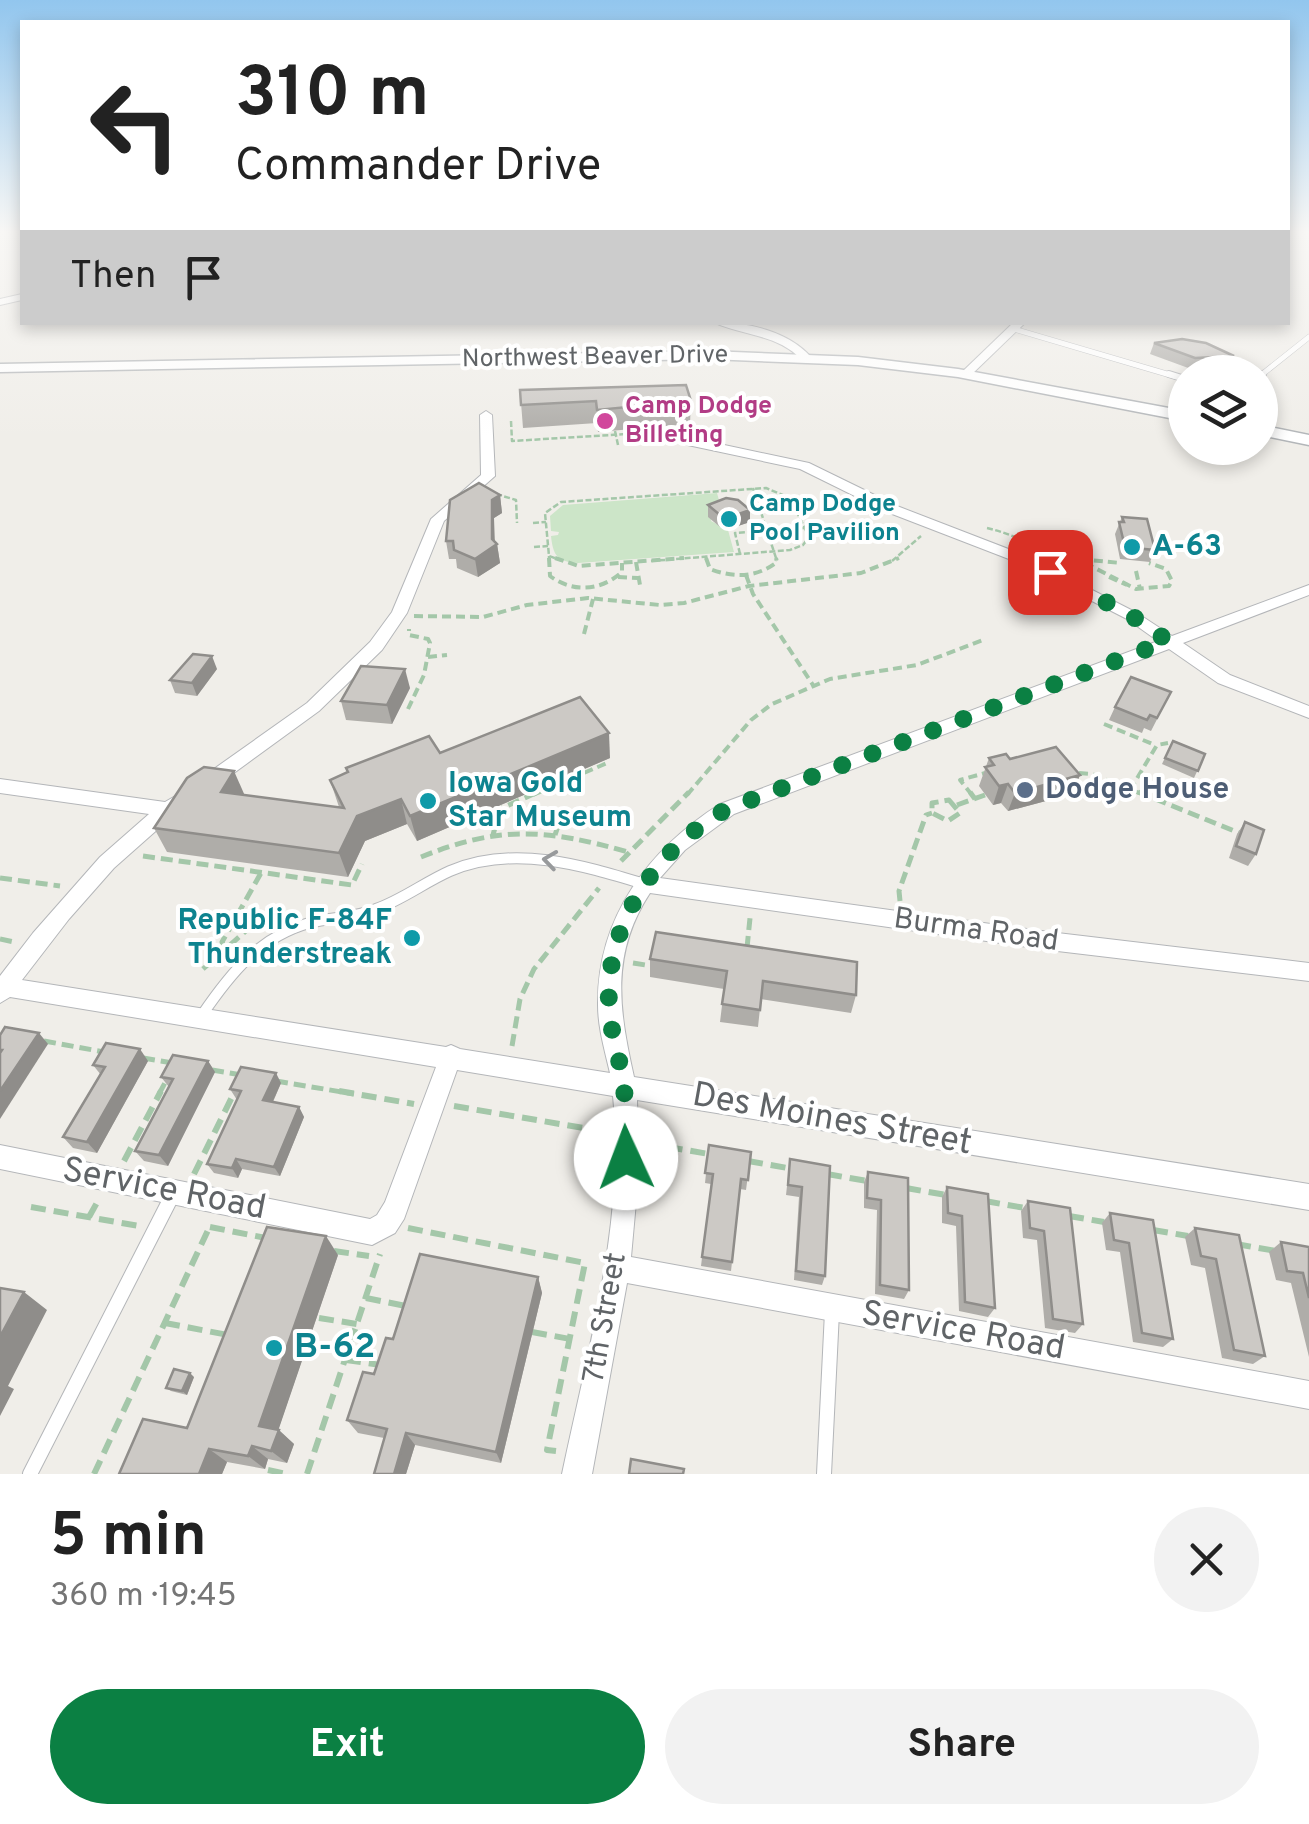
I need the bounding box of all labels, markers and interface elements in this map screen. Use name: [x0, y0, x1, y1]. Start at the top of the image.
text: 310 m: [235, 52, 430, 141]
icon: left: [70, 60, 200, 190]
text: Commander Drive: [235, 139, 601, 196]
icon: arrive: [176, 250, 231, 305]
text: Then: [70, 253, 156, 302]
street label: Northwest Beaver Drive: [462, 340, 728, 376]
map controls: [1168, 355, 1278, 465]
button: layers: [1168, 355, 1278, 465]
place label: Camp Dodge Billeting: [625, 391, 772, 452]
marker: Camp Dodge Billeting: [594, 410, 616, 432]
place label: Camp Dodge Pool Pavilion: [749, 489, 900, 550]
marker: Camp Dodge Pool Pavilion: [718, 508, 740, 530]
place label: A-63: [1152, 529, 1222, 566]
pin: [1008, 530, 1093, 615]
marker: A-63: [1121, 536, 1143, 558]
icon: arrive: [1023, 545, 1078, 600]
place label: Iowa Gold Star Museum: [448, 766, 632, 837]
place label: Dodge House: [1045, 772, 1229, 809]
marker: Dodge House: [1014, 779, 1036, 801]
marker: Iowa Gold Star Museum: [417, 790, 439, 812]
one-way arrow: [542, 851, 558, 872]
street label: Burma Road: [891, 901, 1061, 961]
place label: Republic F-84F Thunderstreak: [178, 903, 392, 974]
marker: Republic F-84F Thunderstreak: [401, 927, 423, 949]
street label: Des Moines Street: [689, 1074, 975, 1166]
position arrow: [574, 1106, 678, 1210]
street label: Service Road: [59, 1149, 269, 1231]
street label: 7th Street: [576, 1250, 636, 1386]
street label: Service Road: [858, 1292, 1068, 1372]
place label: B-62: [294, 1326, 375, 1370]
marker: B-62: [263, 1337, 285, 1359]
text: 5 min: [50, 1501, 207, 1577]
button: close: [1154, 1507, 1259, 1612]
text: 360 m · 19:45: [50, 1577, 237, 1617]
button: Exit: [50, 1689, 645, 1804]
button: Share: [665, 1689, 1259, 1804]

